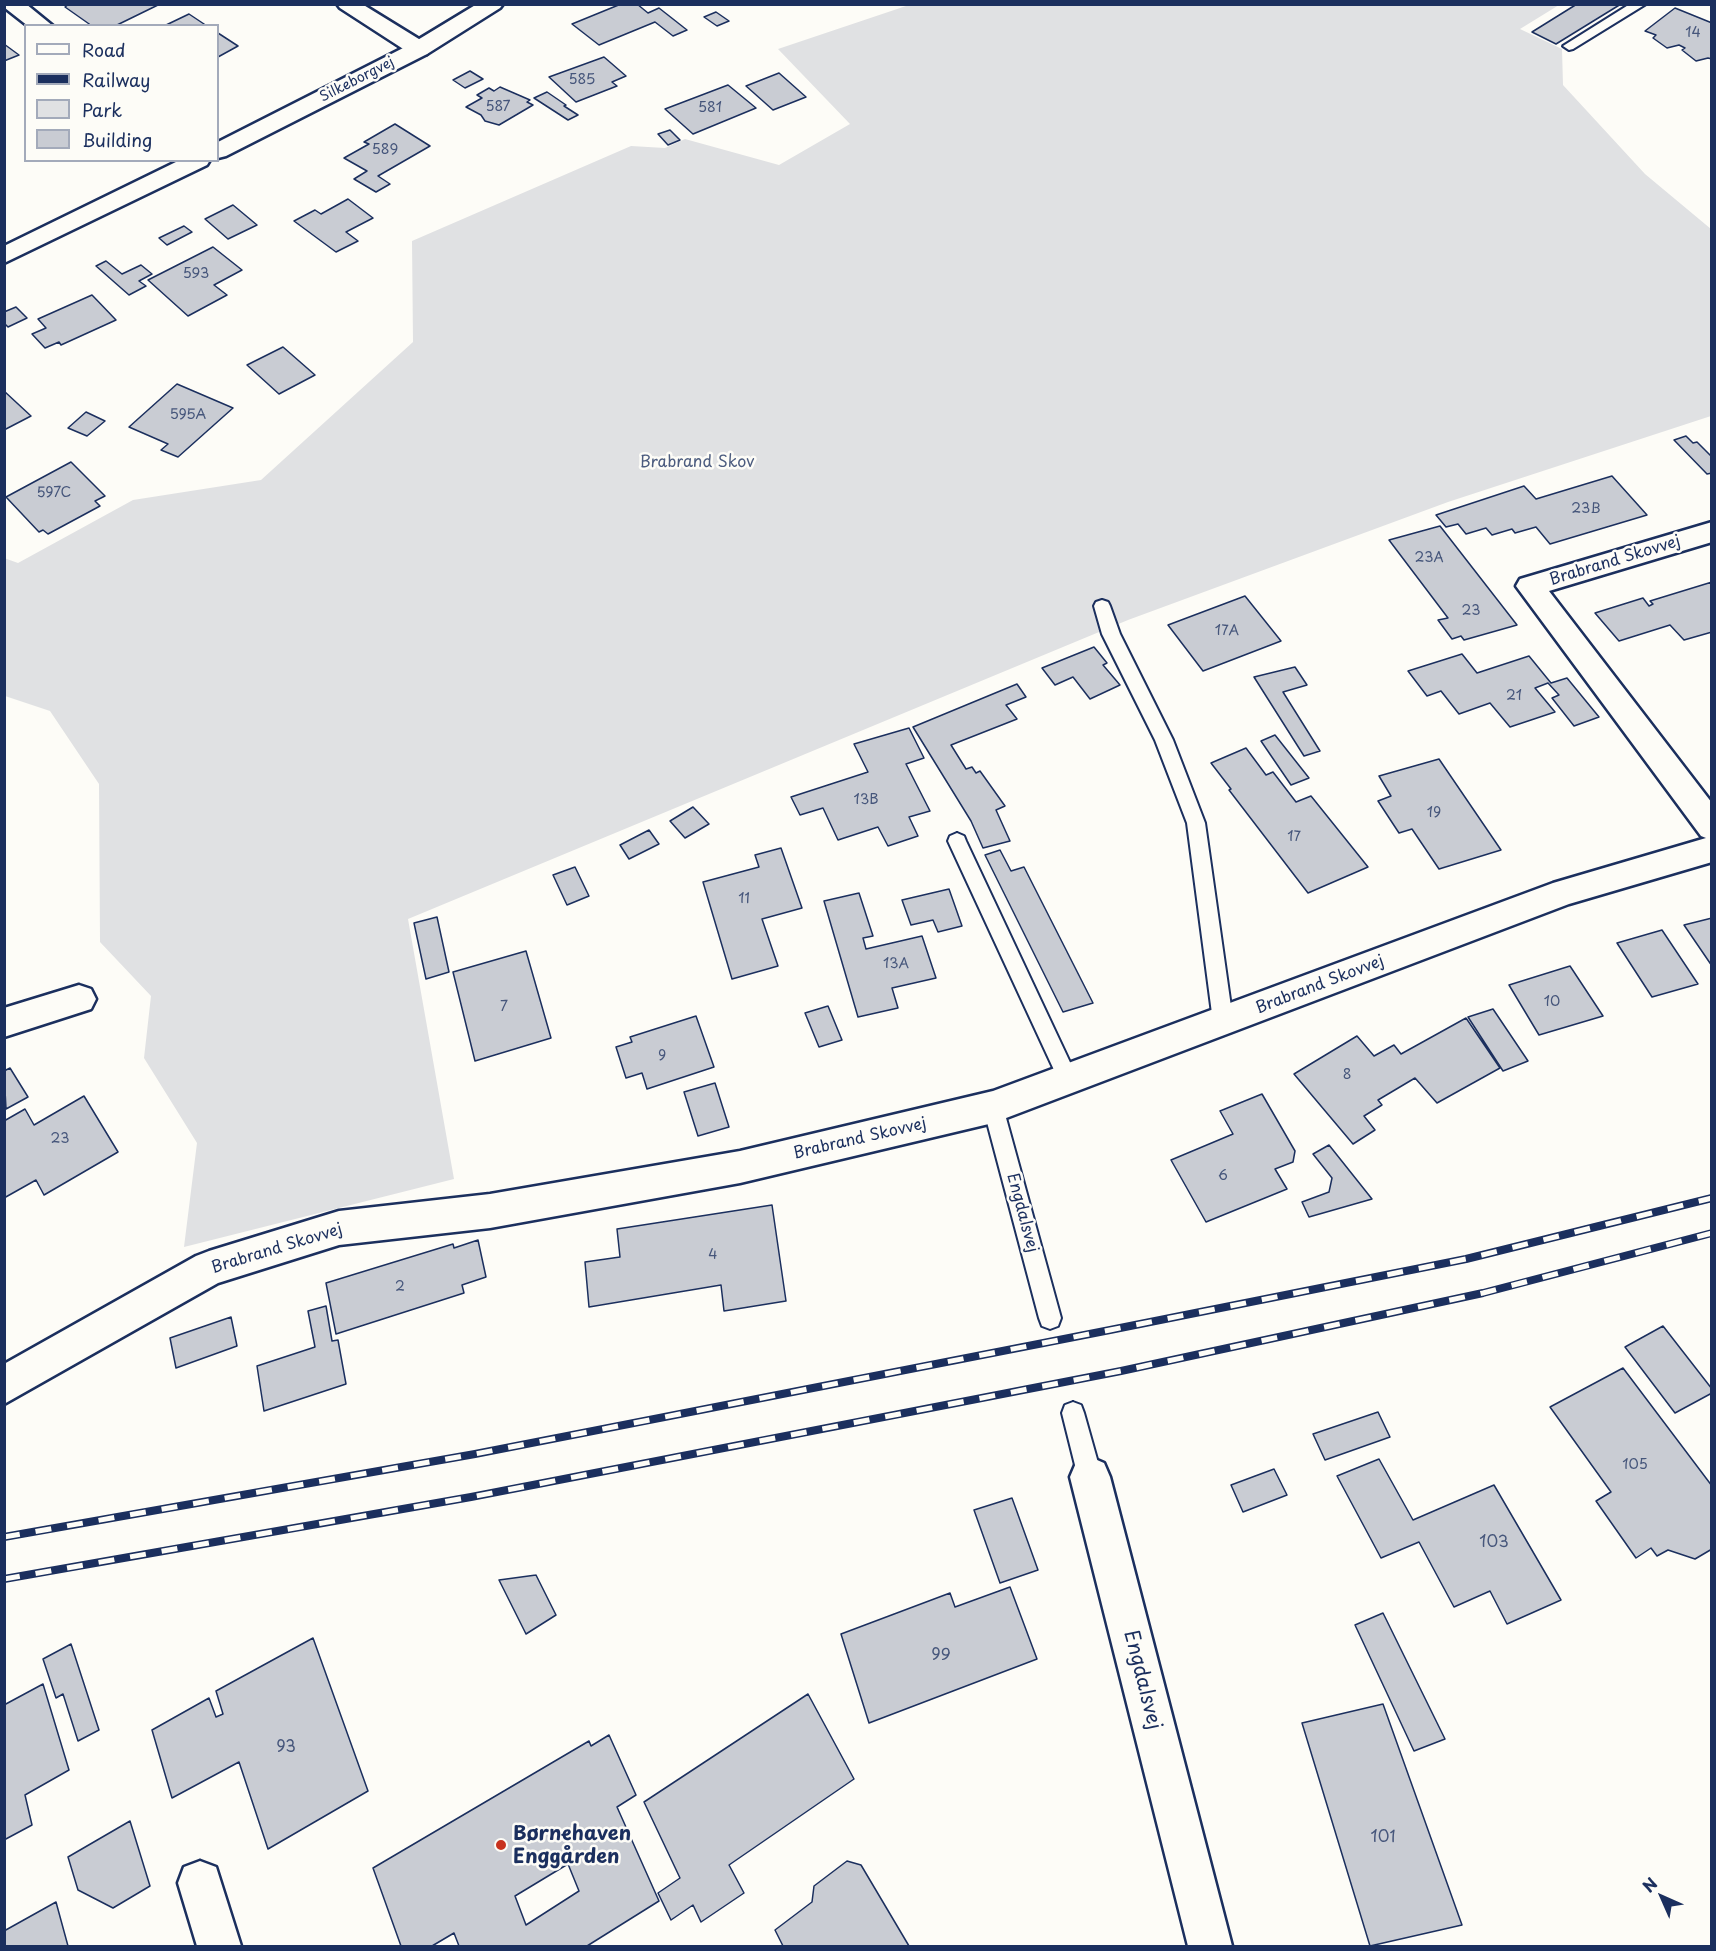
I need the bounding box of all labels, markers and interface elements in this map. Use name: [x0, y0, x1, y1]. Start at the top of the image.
legend: [24, 24, 219, 162]
house number: 14: [1685, 25, 1701, 41]
text: Road: [82, 36, 126, 63]
street label: Silkeborgvej: [317, 54, 397, 106]
text: Railway: [82, 66, 150, 93]
house number: 585: [569, 72, 595, 88]
text: Park: [82, 96, 122, 123]
house number: 587: [485, 99, 511, 115]
house number: 581: [698, 100, 722, 116]
text: Building: [82, 126, 152, 153]
house number: 589: [372, 142, 398, 158]
house number: 593: [183, 266, 209, 282]
house number: 595A: [170, 407, 206, 423]
park label: Brabrand Skov: [640, 453, 754, 473]
house number: 597C: [37, 485, 71, 501]
house number: 23B: [1571, 501, 1601, 517]
street label: Brabrand Skovvej: [1547, 532, 1683, 590]
house number: 23A: [1414, 550, 1444, 566]
house number: 23: [1462, 603, 1480, 619]
house number: 17A: [1215, 623, 1239, 639]
house number: 21: [1506, 688, 1522, 704]
house number: 13B: [854, 792, 878, 808]
house number: 19: [1427, 805, 1441, 821]
house number: 17: [1287, 829, 1301, 845]
house number: 11: [738, 891, 750, 907]
street label: Brabrand Skovvej: [1253, 952, 1387, 1018]
house number: 13A: [883, 956, 909, 972]
house number: 10: [1544, 994, 1560, 1010]
house number: 7: [500, 999, 508, 1015]
house number: 9: [658, 1048, 666, 1064]
house number: 8: [1343, 1067, 1351, 1083]
street label: Brabrand Skovvej: [792, 1114, 928, 1164]
house number: 23: [51, 1131, 69, 1147]
house number: 6: [1218, 1168, 1228, 1184]
street label: Engdalsvej: [1002, 1171, 1042, 1255]
street label: Brabrand Skovvej: [209, 1220, 345, 1278]
house number: 4: [708, 1247, 718, 1263]
house number: 2: [395, 1279, 405, 1295]
house number: 105: [1622, 1457, 1648, 1473]
house number: 103: [1479, 1533, 1509, 1553]
street label: Engdalsvej: [1118, 1628, 1166, 1732]
house number: 99: [931, 1646, 951, 1666]
house number: 93: [276, 1738, 296, 1758]
place label: Børnehaven Enggården: [513, 1822, 631, 1869]
house number: 101: [1371, 1828, 1395, 1848]
marker: Børnehaven Enggården: [494, 1838, 508, 1852]
north arrow: [1632, 1867, 1692, 1927]
text: N: [1636, 1871, 1662, 1897]

